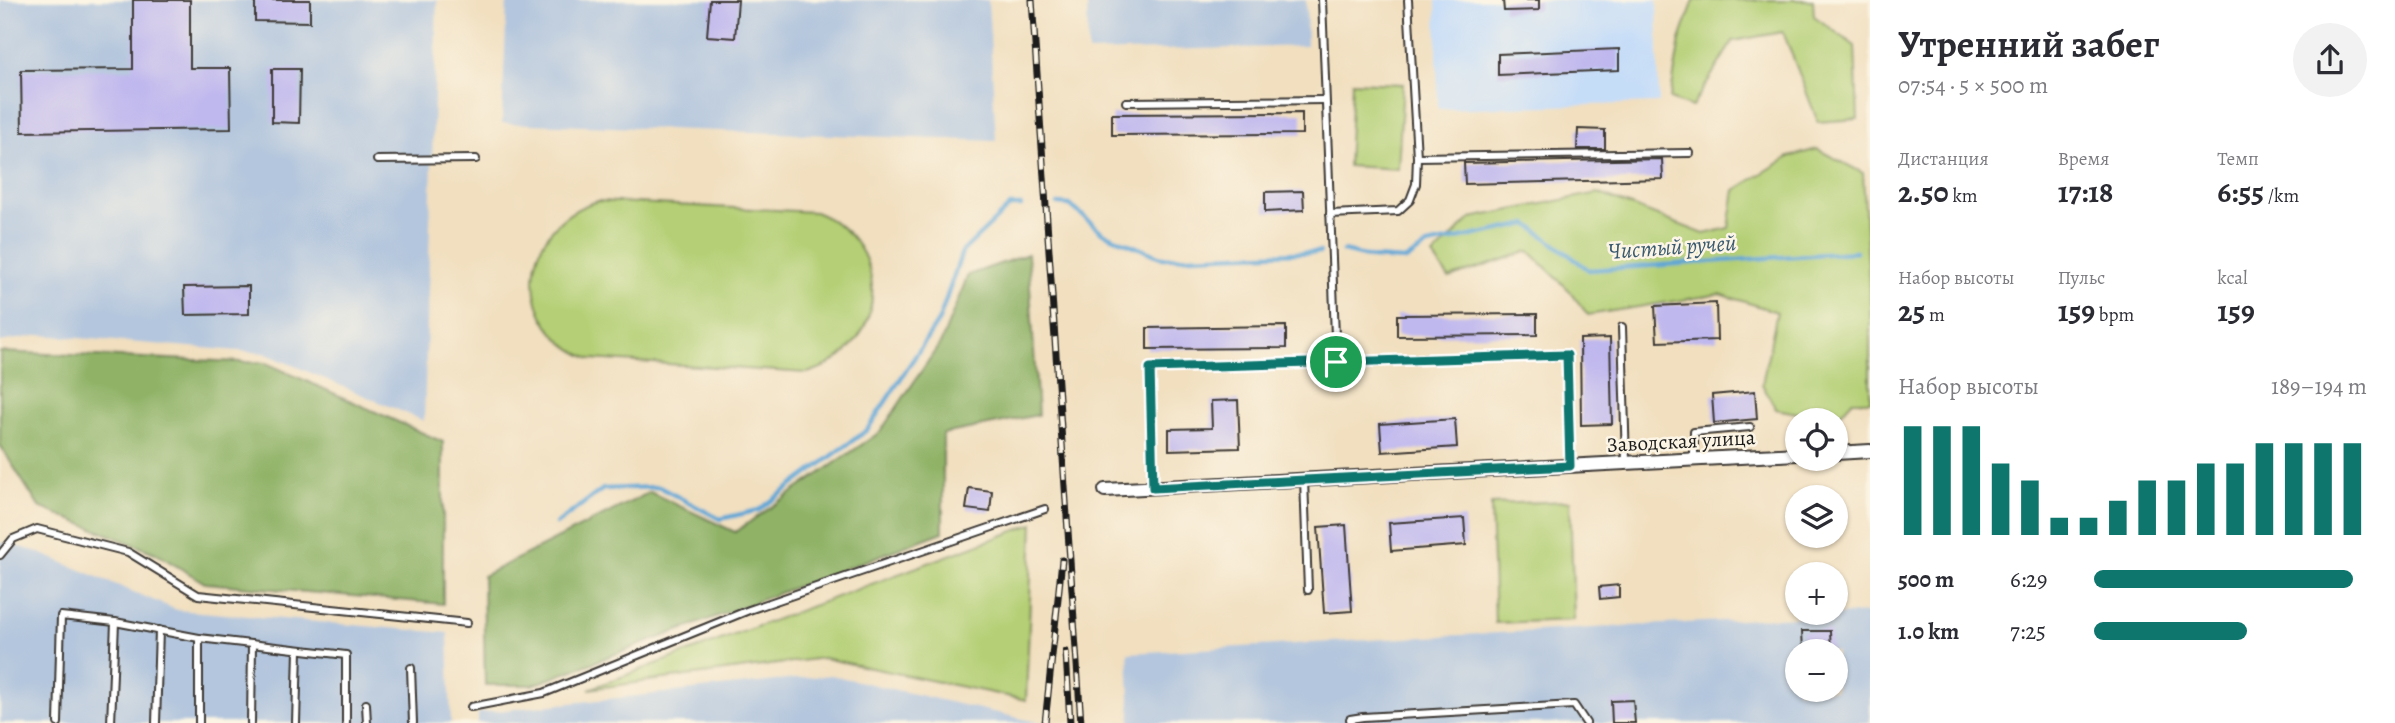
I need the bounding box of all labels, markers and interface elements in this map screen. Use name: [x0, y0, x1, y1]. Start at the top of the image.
text: Утренний забег: [1898, 18, 2159, 70]
button: share: [2293, 23, 2367, 97]
text: 07:54 · 5 × 500 m: [1898, 70, 2048, 101]
text: Дистанция: [1898, 146, 1989, 172]
text: Время: [2058, 146, 2109, 172]
text: Темп: [2217, 146, 2259, 172]
text: 2.50: [1898, 172, 1949, 212]
text: 17:18: [2058, 172, 2114, 212]
text: 6:55: [2217, 172, 2264, 212]
text: km: [1949, 183, 1978, 209]
text: /km: [2264, 183, 2299, 209]
water label: Чистый ручей: [1607, 227, 1737, 267]
text: Набор высоты: [1898, 265, 2014, 291]
text: Пульс: [2058, 265, 2105, 291]
text: kcal: [2217, 265, 2248, 291]
text: 25: [1898, 291, 1925, 331]
text: 159: [2058, 291, 2095, 331]
text: 159: [2217, 291, 2255, 331]
text: m: [1925, 302, 1945, 328]
text: bpm: [2095, 302, 2134, 328]
pin: [1306, 332, 1366, 392]
icon: arrive: [1317, 343, 1355, 381]
text: Набор высоты: [1898, 371, 2039, 402]
text: 189–194 m: [2271, 371, 2367, 402]
map controls: [1785, 408, 1848, 702]
button: locate: [1785, 408, 1848, 471]
street label: Заводская улица: [1606, 423, 1756, 459]
button: layers: [1785, 485, 1848, 548]
button: +: [1785, 562, 1848, 625]
text: 500 m: [1898, 564, 1954, 595]
text: 6:29: [2010, 564, 2048, 595]
text: 1.0 km: [1898, 616, 1959, 647]
text: 7:25: [2010, 616, 2046, 647]
button: −: [1785, 639, 1848, 702]

